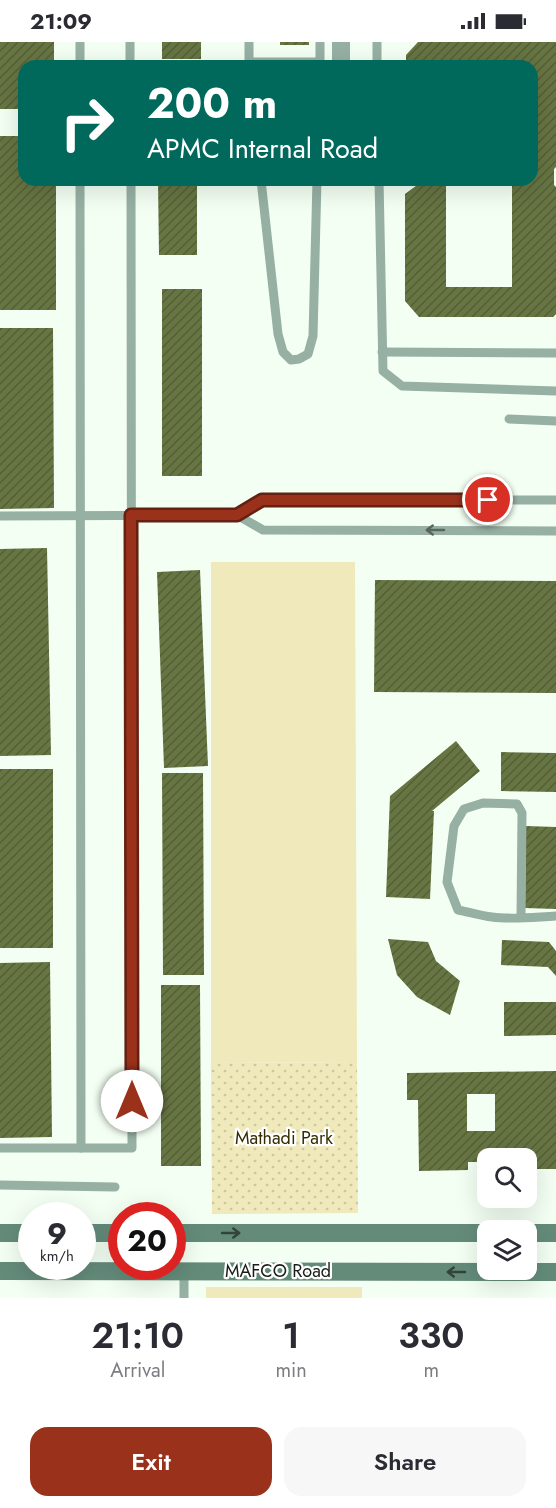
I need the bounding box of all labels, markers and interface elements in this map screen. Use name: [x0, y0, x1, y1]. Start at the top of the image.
text: 21:09: [30, 5, 92, 37]
text: 200 m: [147, 73, 277, 134]
icon: right: [48, 84, 126, 162]
text: APMC Internal Road: [147, 129, 378, 168]
pin: [462, 474, 513, 525]
icon: arrive: [471, 483, 504, 516]
one-way arrow: [425, 524, 445, 536]
position arrow: [100, 1069, 164, 1133]
park label: Mathadi Park: [235, 1125, 333, 1151]
map controls: [477, 1148, 537, 1280]
button: search: [477, 1148, 537, 1208]
speed limit sign: 20: [108, 1202, 186, 1280]
text: 9: [47, 1212, 67, 1255]
button: layers: [477, 1220, 537, 1280]
one-way arrow: [220, 1227, 240, 1239]
text: km/h: [40, 1245, 74, 1267]
street label: MAFCO Road: [225, 1258, 331, 1284]
one-way arrow: [446, 1266, 466, 1278]
text: 21:10: [92, 1309, 184, 1361]
text: 1: [282, 1309, 300, 1361]
text: 330: [398, 1309, 464, 1361]
text: Arrival: [110, 1356, 165, 1385]
text: min: [276, 1356, 307, 1385]
text: m: [424, 1356, 439, 1385]
button: Exit: [30, 1427, 272, 1496]
button: Share: [284, 1427, 526, 1496]

